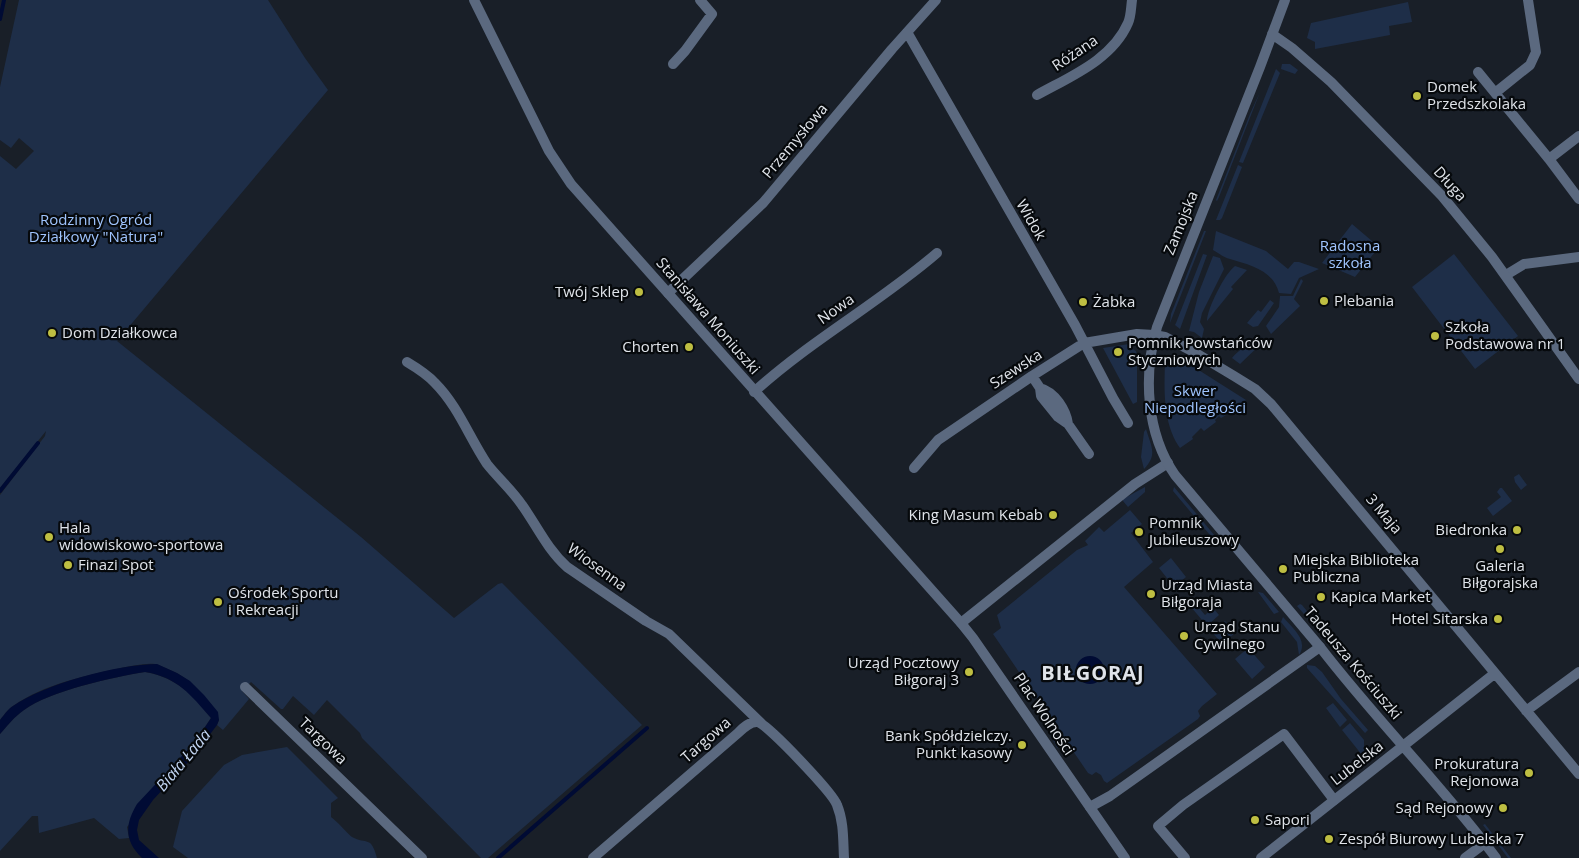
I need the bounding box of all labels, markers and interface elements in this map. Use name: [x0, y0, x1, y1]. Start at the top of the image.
street label: Różana: [1048, 30, 1101, 75]
place label: Domek Przedszkolaka: [1427, 76, 1526, 113]
marker: Domek Przedszkolaka: [1411, 90, 1423, 102]
street label: Przemysłowa: [757, 99, 831, 182]
street label: Długa: [1430, 162, 1472, 205]
street label: Zamojska: [1158, 188, 1202, 257]
street label: Widok: [1012, 196, 1052, 244]
park label: Rodzinny Ogród Działkowy "Natura": [29, 209, 163, 246]
park label: Radosna szkoła: [1320, 235, 1380, 272]
street label: Stanisława Moniuszki: [652, 253, 765, 378]
place label: Twój Sklep: [555, 281, 629, 301]
marker: Twój Sklep: [633, 286, 645, 298]
street label: Nowa: [813, 288, 858, 328]
place label: Plebania: [1334, 290, 1394, 310]
place label: Żabka: [1093, 291, 1135, 311]
marker: Plebania: [1318, 295, 1330, 307]
marker: Żabka: [1077, 296, 1089, 308]
place label: Szkoła Podstawowa nr 1: [1445, 316, 1565, 353]
place label: Dom Działkowca: [62, 322, 178, 342]
marker: Dom Działkowca: [46, 327, 58, 339]
marker: Szkoła Podstawowa nr 1: [1429, 330, 1441, 342]
place label: Pomnik Powstańców Styczniowych: [1128, 332, 1273, 369]
place label: Chorten: [622, 336, 679, 356]
marker: Chorten: [683, 341, 695, 353]
street label: Szewska: [985, 344, 1046, 393]
marker: Pomnik Powstańców Styczniowych: [1112, 346, 1124, 358]
park label: Skwer Niepodległości: [1144, 380, 1246, 417]
street label: 3 Maja: [1362, 489, 1407, 538]
place label: King Masum Kebab: [909, 504, 1043, 524]
marker: King Masum Kebab: [1047, 509, 1059, 521]
place label: Pomnik Jubileuszowy: [1147, 512, 1239, 549]
place label: Hala widowiskowo-sportowa: [59, 517, 223, 554]
place label: Biedronka: [1435, 519, 1507, 539]
marker: Biedronka: [1511, 524, 1523, 536]
marker: Pomnik Jubileuszowy: [1133, 526, 1145, 538]
marker: Hala widowiskowo-sportowa: [43, 531, 55, 543]
street label: Wiosenna: [564, 538, 631, 595]
marker: Galeria Biłgorajska: [1494, 543, 1506, 555]
place label: Miejska Biblioteka Publiczna: [1293, 549, 1419, 586]
place label: Finazi Spot: [78, 554, 154, 574]
place label: Galeria Biłgorajska: [1462, 555, 1538, 592]
marker: Finazi Spot: [62, 559, 74, 571]
marker: Miejska Biblioteka Publiczna: [1277, 563, 1289, 575]
place label: Urząd Miasta Biłgoraja: [1161, 574, 1253, 611]
place label: Ośrodek Sportu i Rekreacji: [228, 582, 338, 619]
place label: Kapica Market: [1331, 586, 1431, 606]
marker: Urząd Miasta Biłgoraja: [1145, 588, 1157, 600]
marker: Kapica Market: [1315, 591, 1327, 603]
marker: Ośrodek Sportu i Rekreacji: [212, 596, 224, 608]
street label: Tadeusza Kościuszki: [1301, 602, 1407, 723]
place label: Hotel Sitarska: [1391, 608, 1488, 628]
marker: Hotel Sitarska: [1492, 613, 1504, 625]
place label: Urząd Stanu Cywilnego: [1194, 616, 1280, 653]
marker: Urząd Stanu Cywilnego: [1178, 630, 1190, 642]
place label: Urząd Pocztowy Biłgoraj 3: [848, 652, 959, 689]
district label: BIŁGORAJ: [1041, 659, 1145, 686]
marker: Urząd Pocztowy Biłgoraj 3: [963, 666, 975, 678]
street label: Plac Wolności: [1010, 668, 1080, 759]
street label: Targowa: [295, 712, 352, 768]
street label: Targowa: [676, 712, 734, 766]
water label: Biała Łada: [150, 724, 216, 796]
place label: Bank Spółdzielczy. Punkt kasowy: [885, 725, 1012, 762]
street label: Lubelska: [1326, 735, 1387, 789]
marker: Bank Spółdzielczy. Punkt kasowy: [1016, 739, 1028, 751]
place label: Prokuratura Rejonowa: [1434, 753, 1519, 790]
marker: Prokuratura Rejonowa: [1523, 767, 1535, 779]
place label: Sąd Rejonowy: [1396, 797, 1493, 817]
marker: Sąd Rejonowy: [1497, 802, 1509, 814]
place label: Sapori: [1265, 809, 1310, 829]
marker: Sapori: [1249, 814, 1261, 826]
place label: Zespół Biurowy Lubelska 7: [1339, 828, 1524, 848]
marker: Zespół Biurowy Lubelska 7: [1323, 833, 1335, 845]

